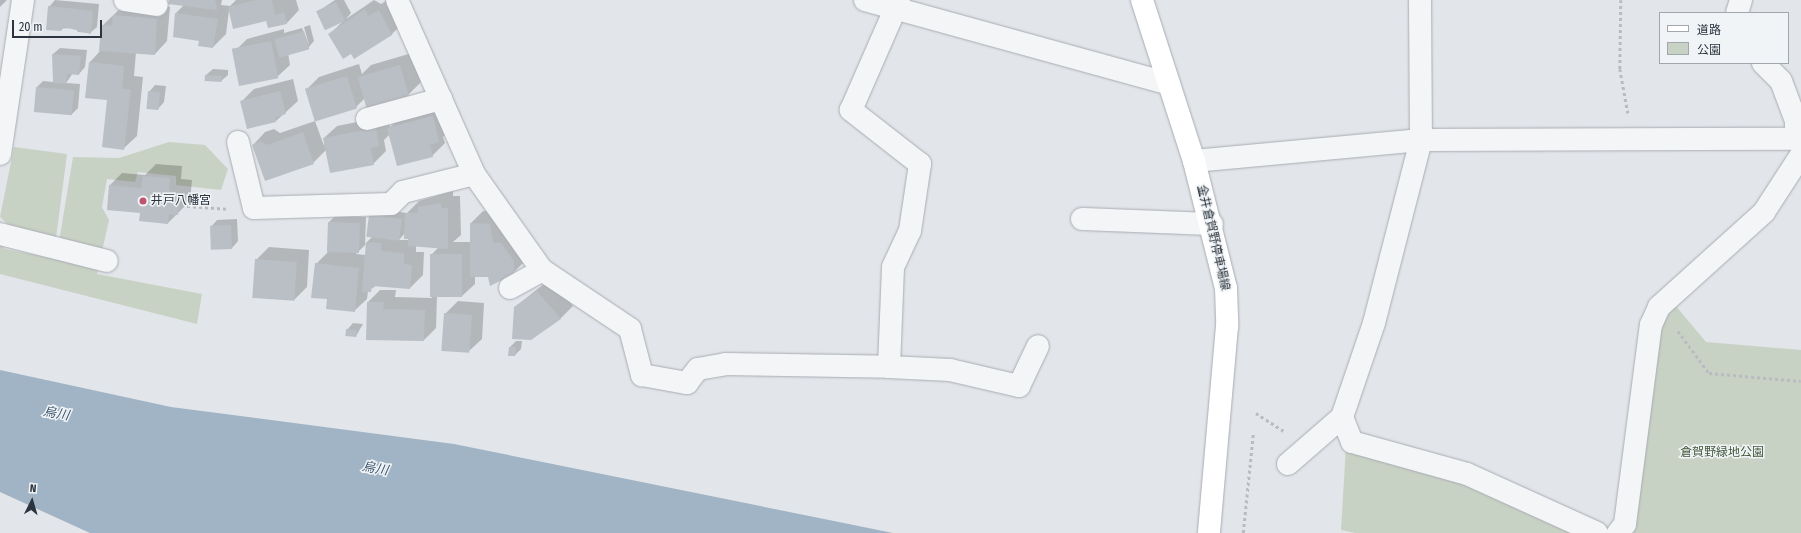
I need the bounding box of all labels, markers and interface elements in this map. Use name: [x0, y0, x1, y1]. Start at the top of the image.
scale bar: [14, 12, 104, 38]
legend: [1659, 12, 1789, 64]
text: 20 m: [19, 20, 43, 34]
text: 道路: [1697, 23, 1721, 37]
text: 公園: [1697, 43, 1721, 57]
street label: 金井倉賀野停車場線: [1194, 184, 1232, 292]
place label: 井戸八幡宮: [151, 194, 211, 208]
marker: 井戸八幡宮: [138, 196, 148, 206]
water label: 烏川: [42, 404, 70, 424]
park label: 倉賀野緑地公園: [1680, 446, 1764, 460]
water label: 烏川: [361, 459, 389, 479]
north arrow: [12, 481, 52, 521]
text: N: [29, 482, 37, 495]

